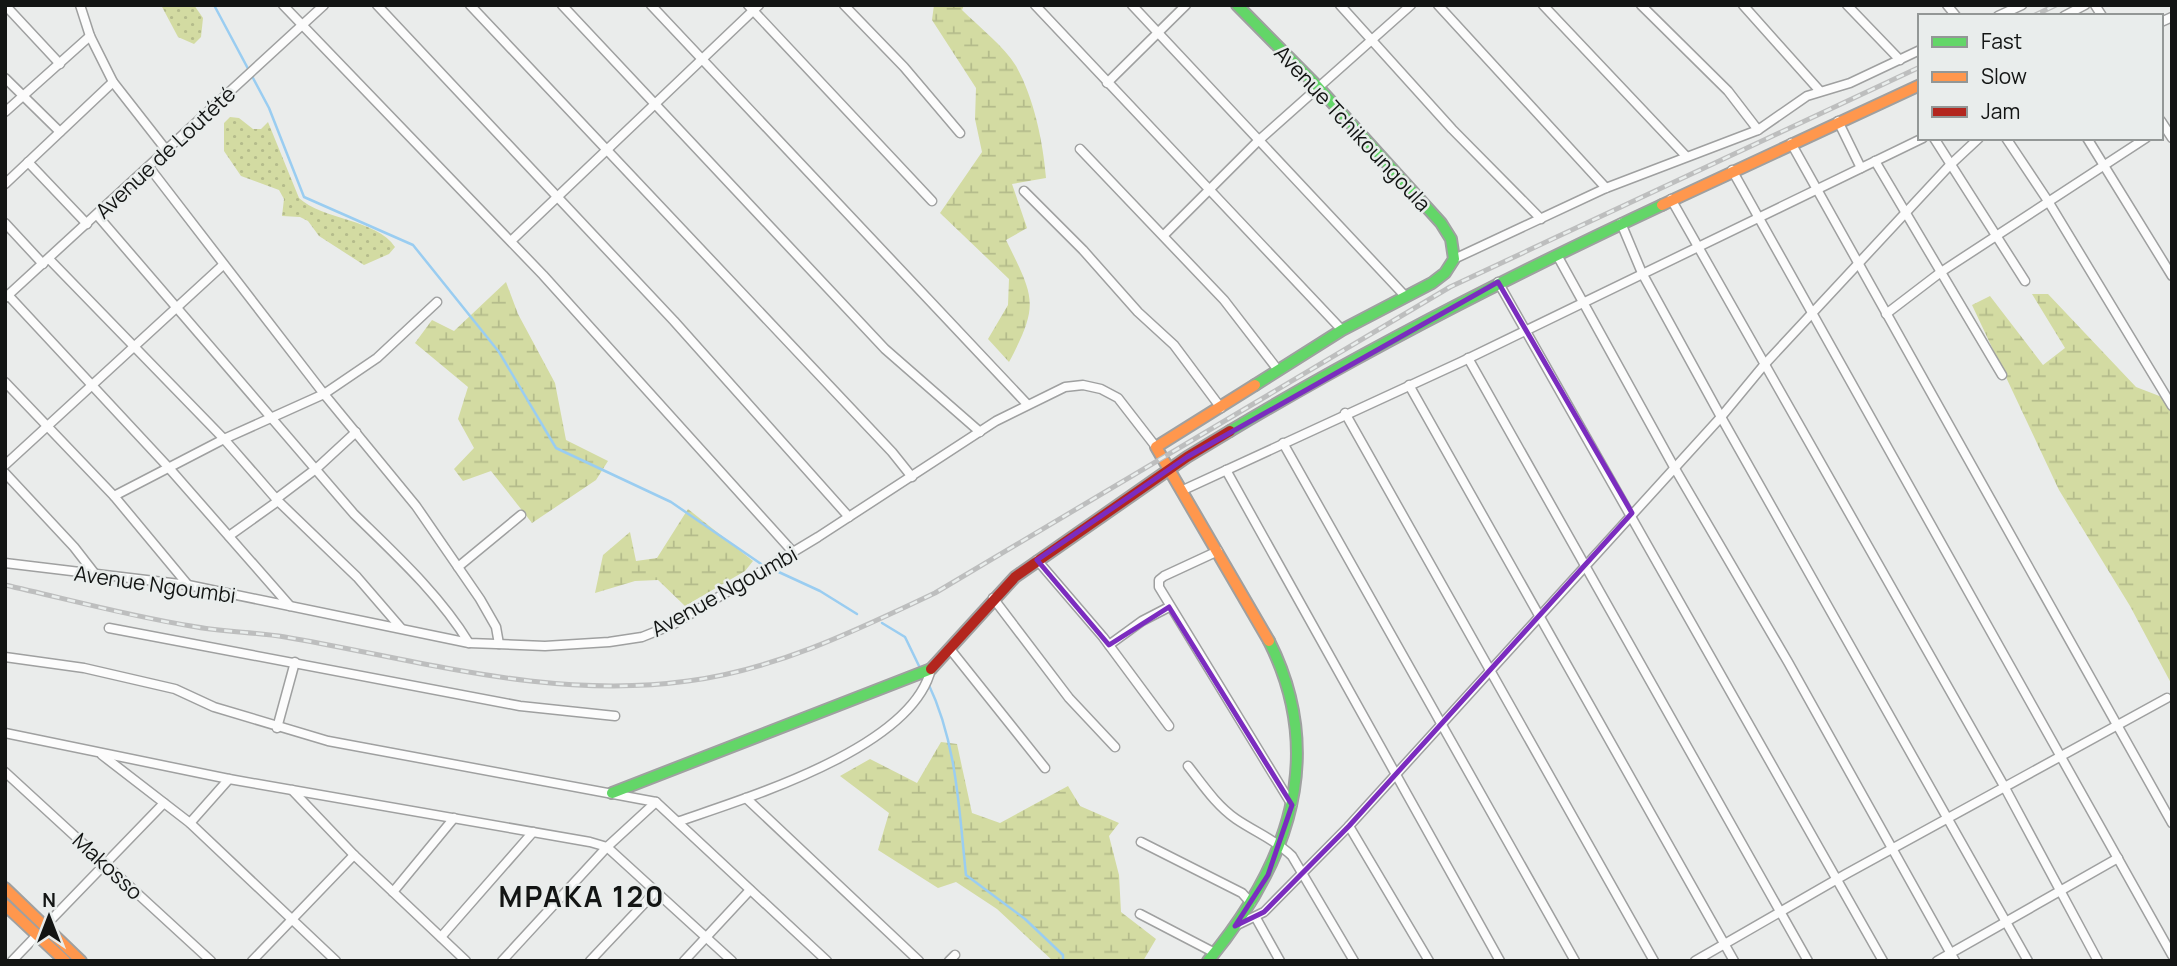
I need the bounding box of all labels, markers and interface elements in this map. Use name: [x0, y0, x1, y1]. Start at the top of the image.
legend: [1918, 14, 2163, 140]
text: Fast: [1981, 27, 2022, 55]
street label: Avenue Tchikoungoula: [1269, 39, 1437, 217]
text: Slow: [1981, 62, 2027, 90]
street label: Avenue de Loutété: [89, 80, 241, 224]
text: Jam: [1981, 97, 2020, 125]
street label: Avenue Ngoumbi: [646, 539, 802, 643]
street label: Avenue Ngoumbi: [72, 559, 238, 609]
street label: Makosso: [67, 826, 149, 906]
district label: MPAKA 120: [498, 877, 666, 915]
north arrow: [14, 882, 84, 952]
text: N: [42, 887, 56, 913]

